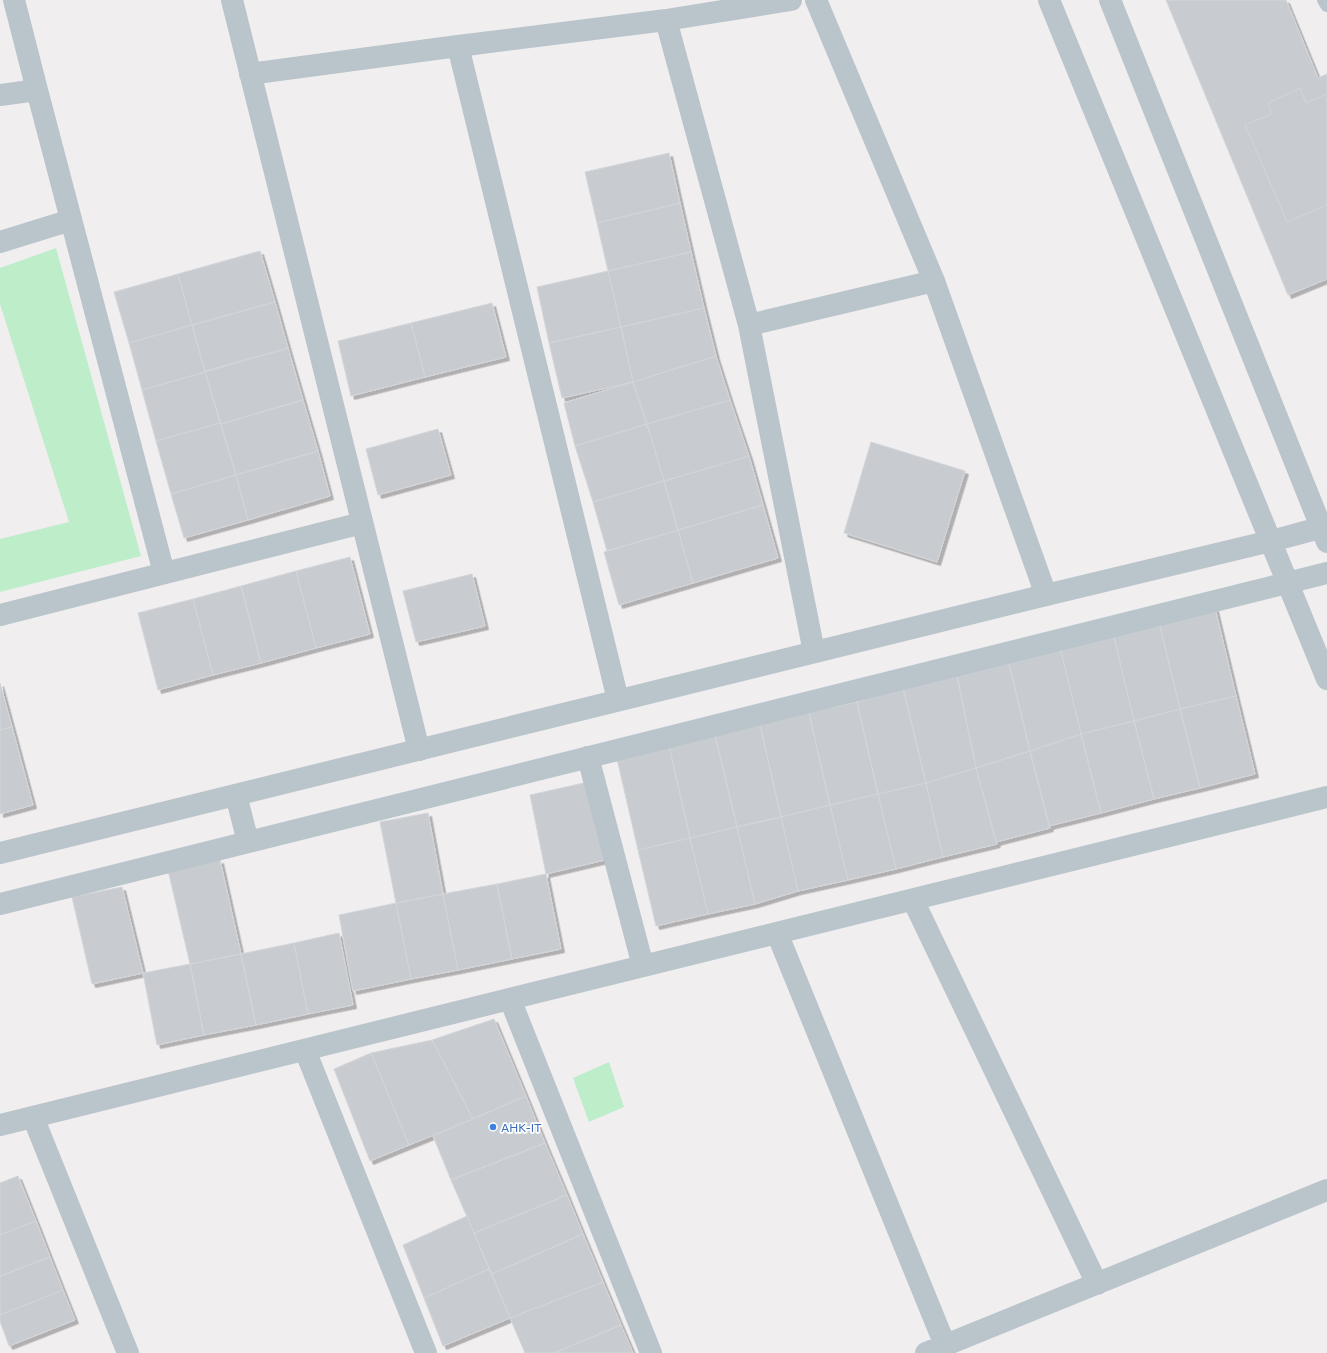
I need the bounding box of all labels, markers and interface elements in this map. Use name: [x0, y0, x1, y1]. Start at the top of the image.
place label: AHK-IT: [501, 1120, 542, 1134]
marker: AHK-IT: [488, 1122, 498, 1132]

